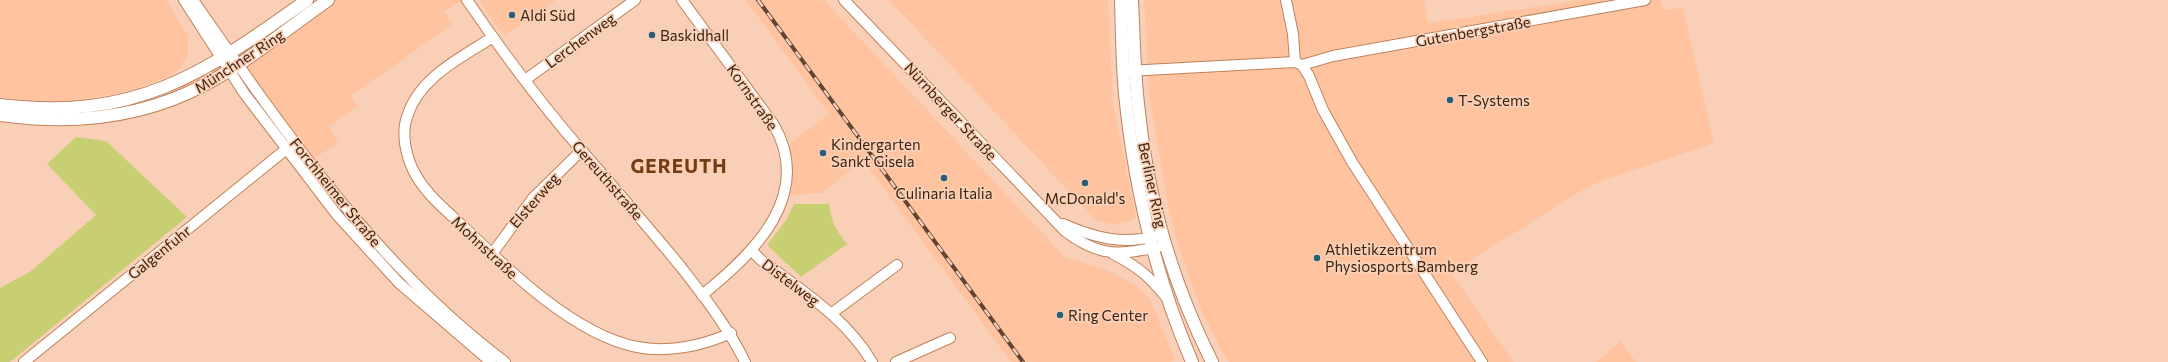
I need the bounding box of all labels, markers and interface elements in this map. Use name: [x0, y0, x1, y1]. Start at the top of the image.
place label: Aldi Süd: [520, 6, 575, 24]
street label: Lerchenweg: [541, 9, 619, 71]
marker: Aldi Süd: [507, 10, 517, 20]
street label: Gutenbergstraße: [1414, 12, 1532, 50]
street label: Münchner Ring: [191, 25, 287, 97]
place label: Baskidhall: [660, 26, 729, 44]
marker: Baskidhall: [647, 30, 657, 40]
street label: Nürnberger Straße: [901, 58, 1001, 164]
street label: Kornstraße: [724, 60, 782, 134]
place label: T-Systems: [1458, 91, 1530, 109]
marker: T-Systems: [1445, 95, 1455, 105]
street label: Forchheimer Straße: [287, 134, 385, 250]
place label: Kindergarten Sankt Gisela: [831, 135, 921, 170]
street label: Gereuthstraße: [569, 137, 647, 223]
street label: Berliner Ring: [1135, 140, 1171, 230]
marker: Kindergarten Sankt Gisela: [818, 148, 828, 158]
district label: GEREUTH: [630, 154, 728, 177]
street label: Elsterweg: [505, 169, 563, 231]
marker: Culinaria Italia: [939, 173, 949, 183]
marker: McDonald's: [1080, 178, 1090, 188]
place label: Culinaria Italia: [895, 184, 993, 202]
place label: McDonald's: [1045, 189, 1125, 207]
street label: Mohnstraße: [448, 212, 522, 282]
street label: Galgenfuhr: [124, 221, 194, 283]
place label: Athletikzentrum Physiosports Bamberg: [1325, 240, 1478, 275]
marker: Athletikzentrum Physiosports Bamberg: [1312, 253, 1322, 263]
street label: Distelweg: [759, 255, 823, 309]
place label: Ring Center: [1068, 306, 1148, 324]
marker: Ring Center: [1055, 310, 1065, 320]

